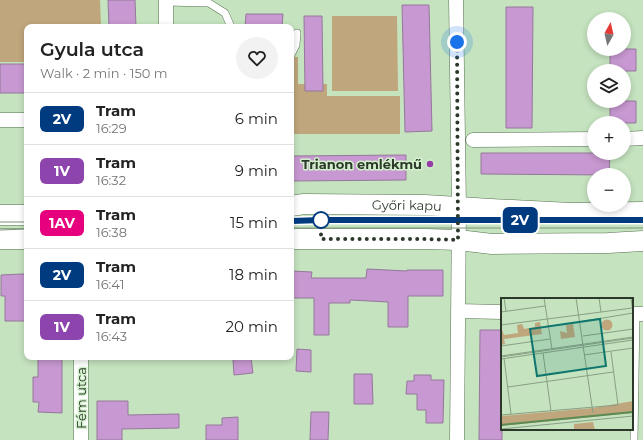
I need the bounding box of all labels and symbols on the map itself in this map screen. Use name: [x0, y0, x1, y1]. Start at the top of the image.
north arrow: [587, 12, 631, 56]
your location: [447, 32, 467, 52]
place label: Trianon emlékmű: [301, 156, 422, 172]
marker: Trianon emlékmű: [425, 159, 435, 169]
street label: Győri kapu: [372, 197, 442, 214]
line badge: 2V: [502, 207, 538, 233]
unlabelled marker: [312, 211, 330, 229]
inset map: [501, 298, 633, 430]
street label: Fém utca: [73, 367, 89, 429]

